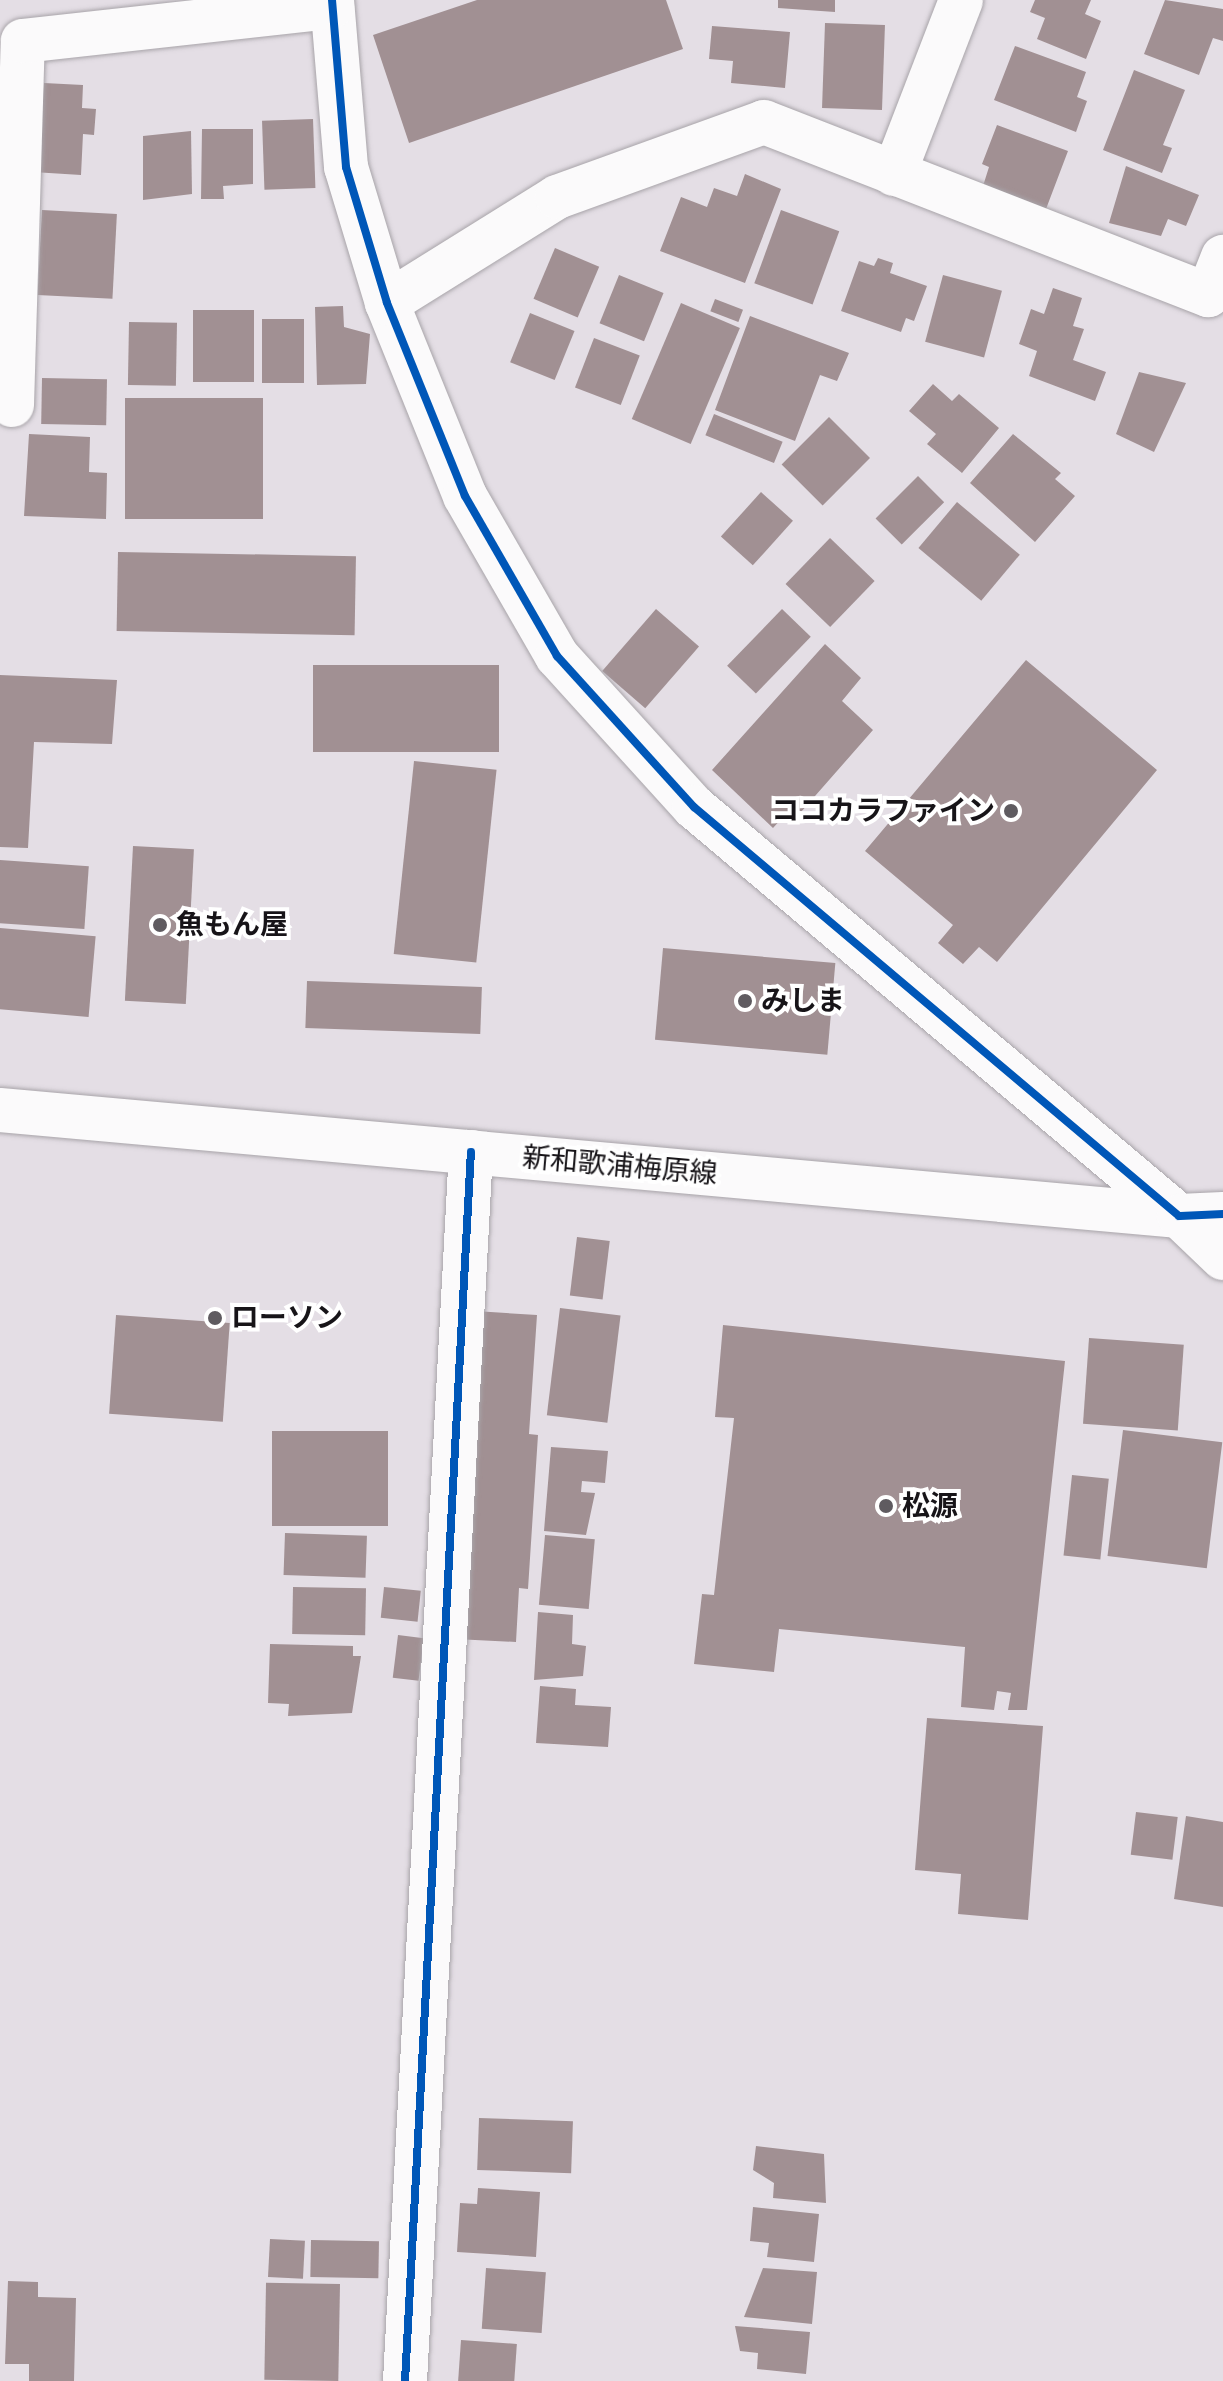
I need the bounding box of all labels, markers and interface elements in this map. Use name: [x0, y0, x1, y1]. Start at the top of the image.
place label: ココカラファイン: [771, 794, 995, 828]
marker: ココカラファイン: [1002, 802, 1020, 820]
place label: 魚もん屋: [176, 908, 288, 942]
marker: 魚もん屋: [151, 916, 169, 934]
place label: みしま: [761, 984, 845, 1018]
marker: みしま: [736, 992, 754, 1010]
street label: 新和歌浦梅原線: [521, 1141, 719, 1191]
place label: ローソン: [231, 1301, 343, 1335]
marker: ローソン: [206, 1309, 224, 1327]
place label: 松源: [902, 1489, 958, 1523]
marker: 松源: [877, 1497, 895, 1515]

